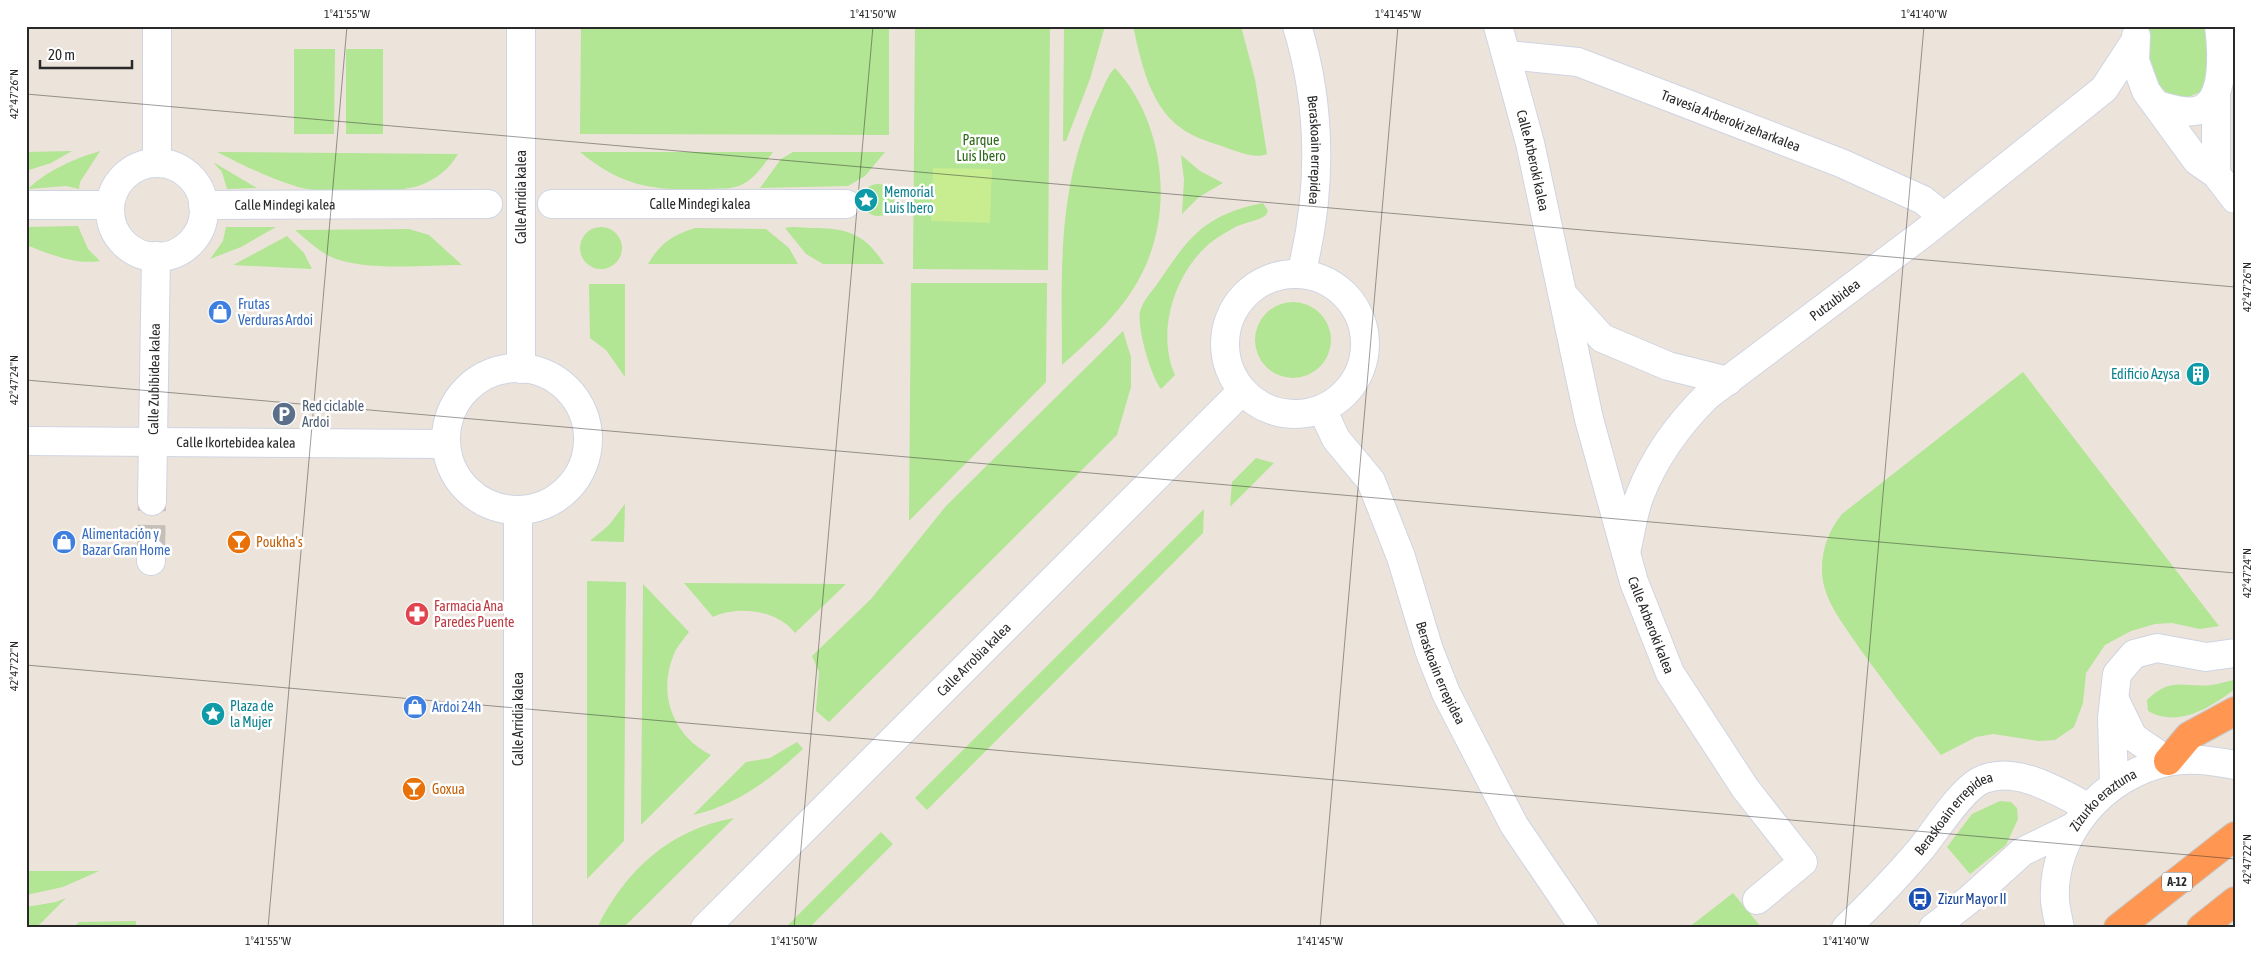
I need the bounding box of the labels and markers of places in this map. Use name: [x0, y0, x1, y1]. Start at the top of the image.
place label: Memorial Luis Ibero: [884, 184, 934, 216]
place icon: Memorial Luis Ibero: [853, 187, 879, 213]
place label: Frutas Verduras Ardoi: [238, 296, 313, 328]
shop icon: Frutas Verduras Ardoi: [207, 299, 233, 325]
building icon: Edificio Azysa: [2185, 361, 2211, 387]
place label: Edificio Azysa: [2111, 366, 2180, 382]
place label: Red ciclable Ardoi: [302, 398, 364, 430]
parking icon: Red ciclable Ardoi: [271, 401, 297, 427]
place label: Alimentación y Bazar Gran Home: [82, 526, 170, 558]
shop icon: Alimentación y Bazar Gran Home: [51, 529, 77, 555]
bar icon: Poukha's: [226, 529, 252, 555]
place label: Poukha's: [256, 534, 303, 550]
place label: Farmacia Ana Paredes Puente: [434, 598, 514, 630]
pharmacy icon: Farmacia Ana Paredes Puente: [404, 601, 430, 627]
shop icon: Ardoi 24h: [402, 694, 428, 720]
place label: Plaza de la Mujer: [230, 698, 274, 730]
place label: Ardoi 24h: [432, 699, 481, 715]
place icon: Plaza de la Mujer: [200, 701, 226, 727]
bar icon: Goxua: [401, 776, 427, 802]
place label: Goxua: [432, 781, 465, 797]
bus stop icon: Zizur Mayor II: [1907, 886, 1933, 912]
place label: Zizur Mayor II: [1938, 891, 2007, 907]

